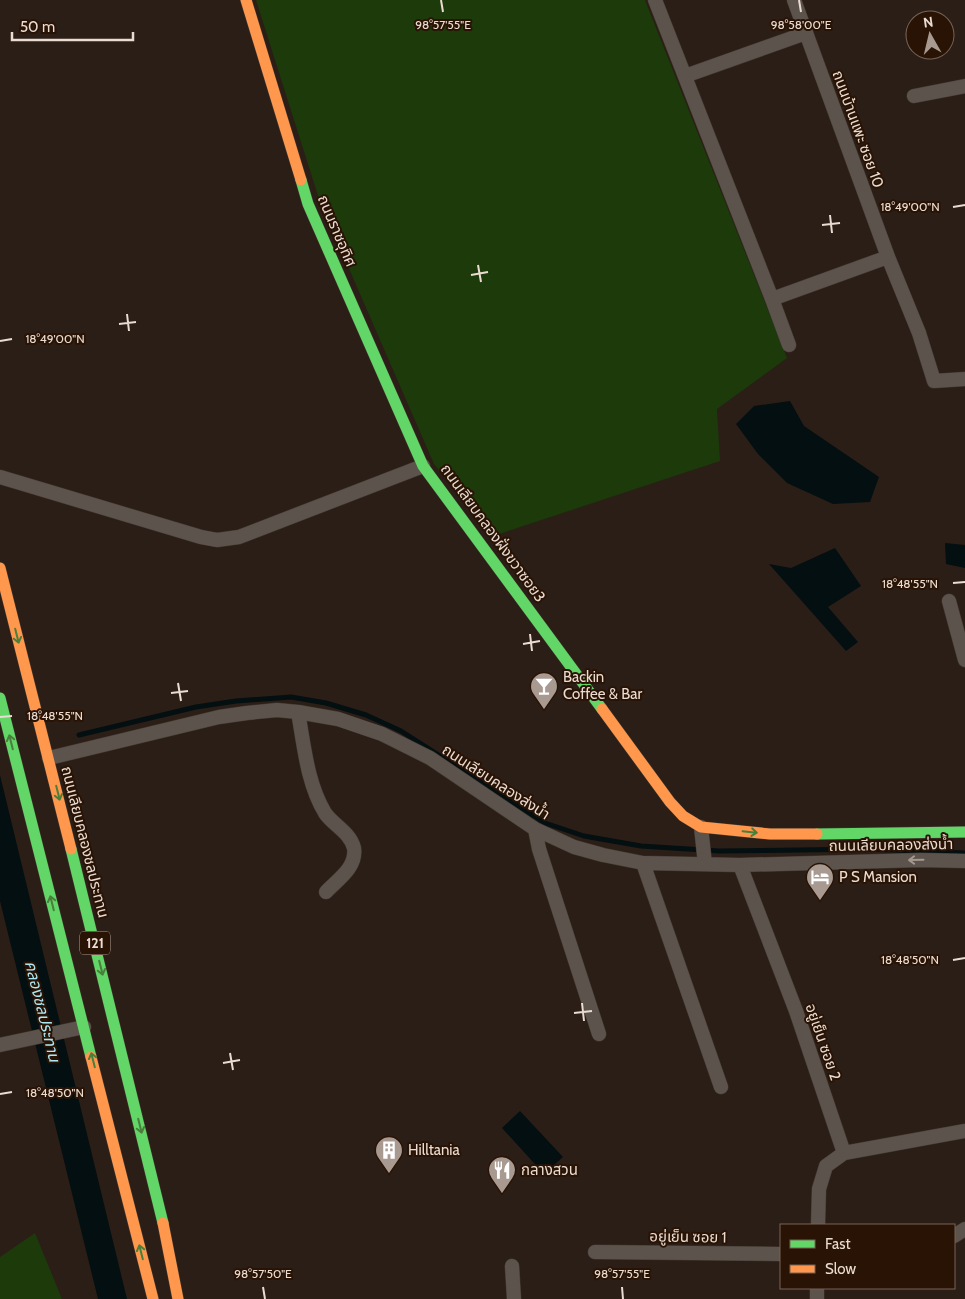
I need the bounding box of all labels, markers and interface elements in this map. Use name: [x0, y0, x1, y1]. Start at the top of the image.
scale bar: [12, 10, 134, 42]
north arrow: [905, 10, 955, 60]
text: N: [922, 13, 934, 32]
text: 98°57'55"E: [415, 17, 471, 32]
text: 98°58'00"E: [771, 17, 832, 32]
text: 50 m: [20, 18, 55, 36]
street label: ถนนบ้านแพะ ซอย 10: [828, 68, 888, 190]
street label: ถนนราชอุทิศ: [314, 192, 360, 270]
text: 18°49'00"N: [880, 199, 940, 214]
text: 18°49'00"N: [25, 331, 85, 346]
street label: ถนนเลียบคลองฝั่งขวาซอย3: [437, 460, 550, 606]
text: 18°48'55"N: [882, 576, 938, 591]
one-way arrow: [13, 627, 23, 643]
place label: Backin Coffee & Bar: [563, 668, 642, 703]
bar icon: Backin Coffee & Bar: [529, 671, 559, 710]
text: 18°48'55"N: [27, 708, 83, 723]
one-way arrow: [6, 734, 15, 750]
street label: ถนนเลียบคลองส่งน้ำ: [439, 739, 554, 823]
street label: ถนนเลียบคลองชลประทาน: [57, 764, 113, 920]
one-way arrow: [54, 785, 63, 801]
one-way arrow: [741, 827, 757, 837]
street label: ถนนเลียบคลองส่งน้ำ: [829, 833, 953, 855]
one-way arrow: [909, 855, 925, 865]
hotel icon: P S Mansion: [805, 862, 835, 901]
place label: P S Mansion: [839, 868, 917, 886]
one-way arrow: [47, 895, 57, 911]
road number: 121: [80, 931, 110, 954]
text: 18°48'50"N: [881, 952, 939, 967]
water label: คลองชลประทาน: [21, 959, 65, 1065]
one-way arrow: [97, 959, 106, 975]
street label: อยู่เย็น ซอย 2: [801, 1001, 845, 1083]
one-way arrow: [87, 1053, 97, 1069]
text: 18°48'50"N: [26, 1085, 84, 1100]
one-way arrow: [136, 1117, 145, 1133]
building icon: Hilltania: [374, 1135, 404, 1174]
place label: Hilltania: [408, 1141, 460, 1159]
restaurant icon: กลางสวน: [487, 1155, 517, 1194]
place label: กลางสวน: [521, 1161, 578, 1179]
legend: [780, 1224, 955, 1289]
street label: อยู่เย็น ซอย 1: [649, 1227, 727, 1247]
text: Fast: [825, 1235, 850, 1253]
one-way arrow: [136, 1244, 145, 1260]
text: Slow: [825, 1260, 856, 1278]
text: 98°57'50"E: [234, 1266, 292, 1281]
text: 98°57'55"E: [594, 1266, 650, 1281]

